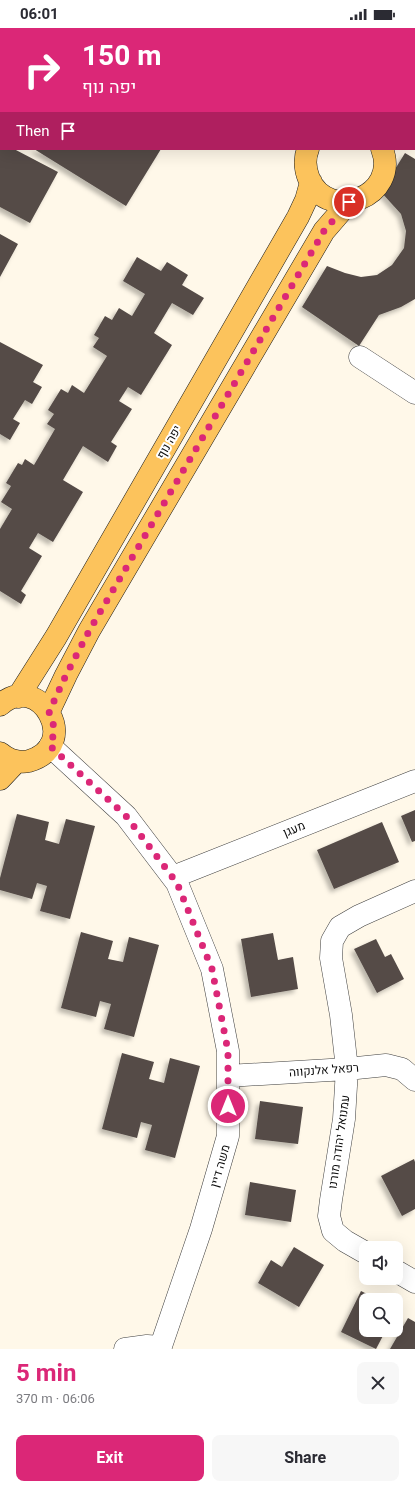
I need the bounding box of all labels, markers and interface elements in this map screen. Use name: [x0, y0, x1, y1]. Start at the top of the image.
text: 06:01: [20, 3, 59, 25]
text: 150 m: [82, 36, 161, 77]
icon: right: [16, 44, 68, 96]
text: יפה נוף: [82, 74, 136, 101]
text: Then: [16, 120, 49, 142]
icon: arrive: [57, 120, 79, 142]
pin: [332, 185, 366, 219]
icon: arrive: [338, 191, 360, 213]
street label: יפה נוף: [152, 422, 186, 462]
street label: מעגן: [280, 816, 308, 842]
street label: רפאל אלנקווה: [288, 1059, 360, 1081]
position arrow: [207, 1085, 249, 1127]
street label: עמנואל יהודה מורנו: [323, 1094, 355, 1190]
street label: משה דיין: [205, 1142, 235, 1190]
map controls: [359, 1241, 403, 1337]
button: sound: [359, 1241, 403, 1285]
button: search: [359, 1293, 403, 1337]
text: 5 min: [16, 1356, 76, 1391]
button: close: [357, 1362, 399, 1404]
text: 370 m · 06:06: [16, 1389, 95, 1408]
button: Exit: [16, 1435, 204, 1481]
button: Share: [212, 1435, 399, 1481]

